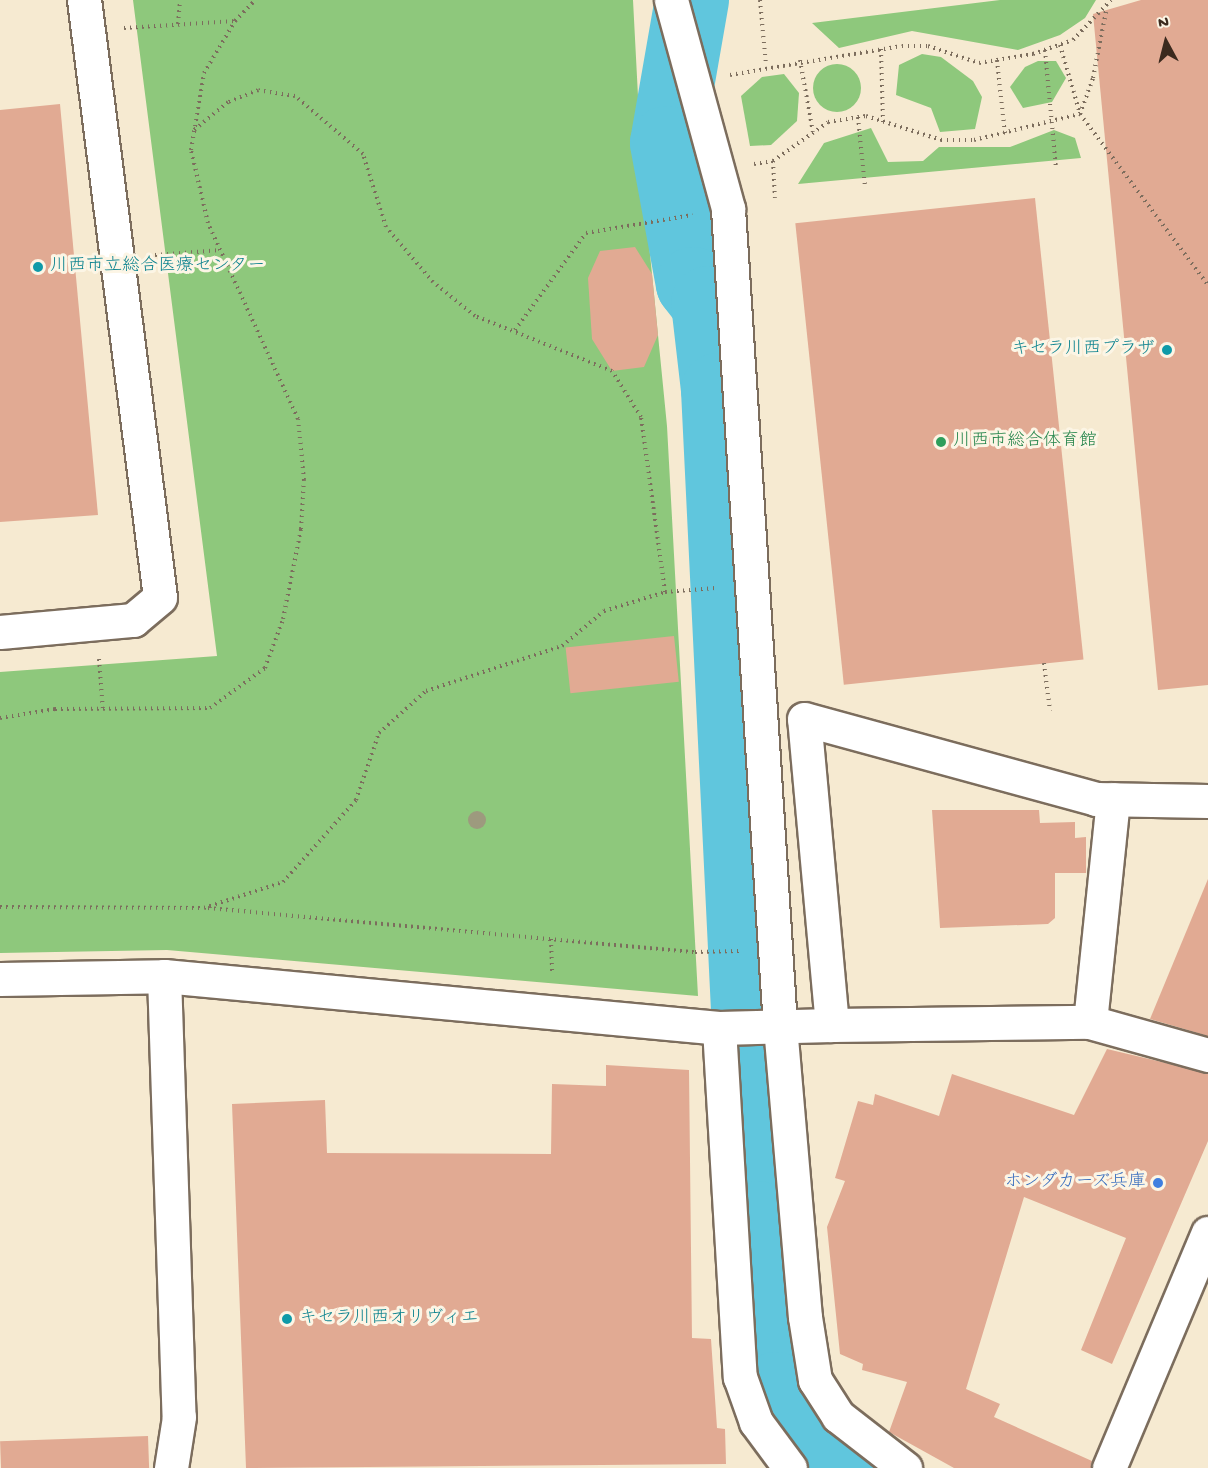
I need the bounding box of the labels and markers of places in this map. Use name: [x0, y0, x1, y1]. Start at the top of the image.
place label: 川西市立総合医療センター: [50, 256, 266, 278]
marker: 川西市立総合医療センター: [31, 260, 45, 274]
place label: キセラ川西プラザ: [1011, 339, 1155, 361]
marker: キセラ川西プラザ: [1160, 343, 1174, 357]
place label: 川西市総合体育館: [953, 431, 1097, 453]
marker: 川西市総合体育館: [934, 435, 948, 449]
place label: ホンダカーズ兵庫: [1002, 1172, 1146, 1194]
marker: ホンダカーズ兵庫: [1151, 1176, 1165, 1190]
place label: キセラ川西オリヴィエ: [299, 1308, 479, 1330]
marker: キセラ川西オリヴィエ: [280, 1312, 294, 1326]

